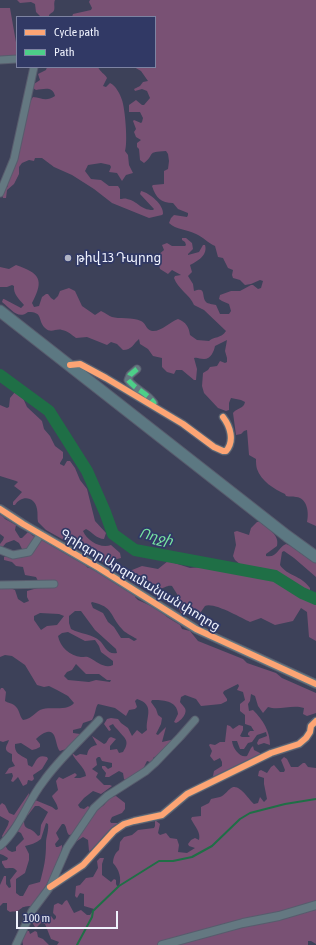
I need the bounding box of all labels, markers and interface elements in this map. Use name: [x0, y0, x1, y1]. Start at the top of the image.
legend: [16, 16, 156, 68]
text: Cycle path: [54, 25, 99, 39]
text: Path: [54, 45, 75, 59]
place label: թիվ 13 Դպրոց: [76, 250, 161, 266]
marker: թիվ 13 Դպրոց: [63, 253, 73, 263]
water label: Ողջի: [137, 525, 175, 549]
street label: Գրիգոր Արզումանյան փողոց: [57, 526, 223, 634]
scale bar: [18, 903, 120, 929]
text: 100 m: [23, 911, 50, 925]

